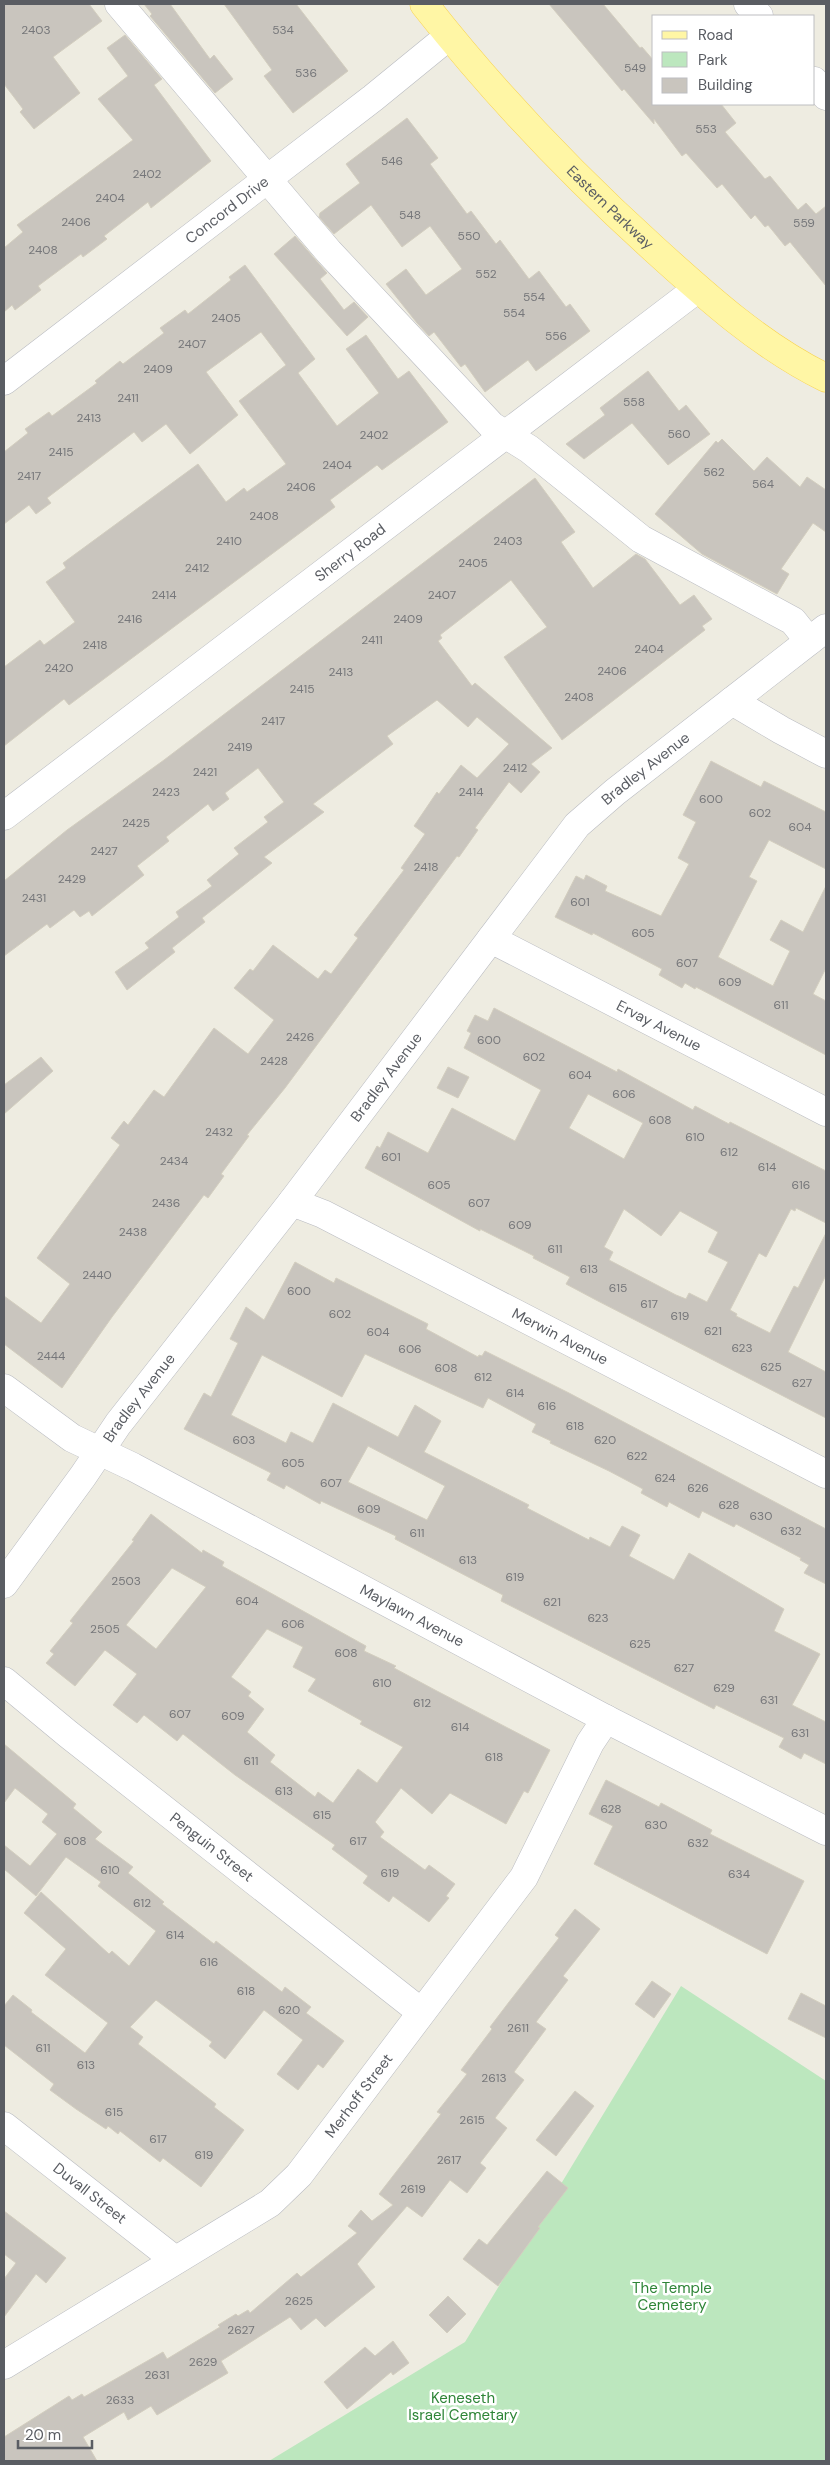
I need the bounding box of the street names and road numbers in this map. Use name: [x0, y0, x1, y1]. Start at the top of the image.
street label: Eastern Parkway: [562, 161, 658, 254]
street label: Concord Drive: [181, 172, 273, 248]
street label: Sherry Road: [311, 519, 390, 586]
street label: Bradley Avenue: [597, 728, 694, 809]
street label: Ervay Avenue: [613, 996, 705, 1056]
street label: Bradley Avenue: [346, 1028, 427, 1126]
street label: Merwin Avenue: [509, 1303, 611, 1370]
street label: Bradley Avenue: [98, 1349, 180, 1446]
street label: Maylawn Avenue: [356, 1580, 468, 1652]
street label: Penguin Street: [166, 1808, 258, 1886]
street label: Merhoff Street: [320, 2049, 397, 2142]
street label: Duvall Street: [49, 2158, 131, 2228]

